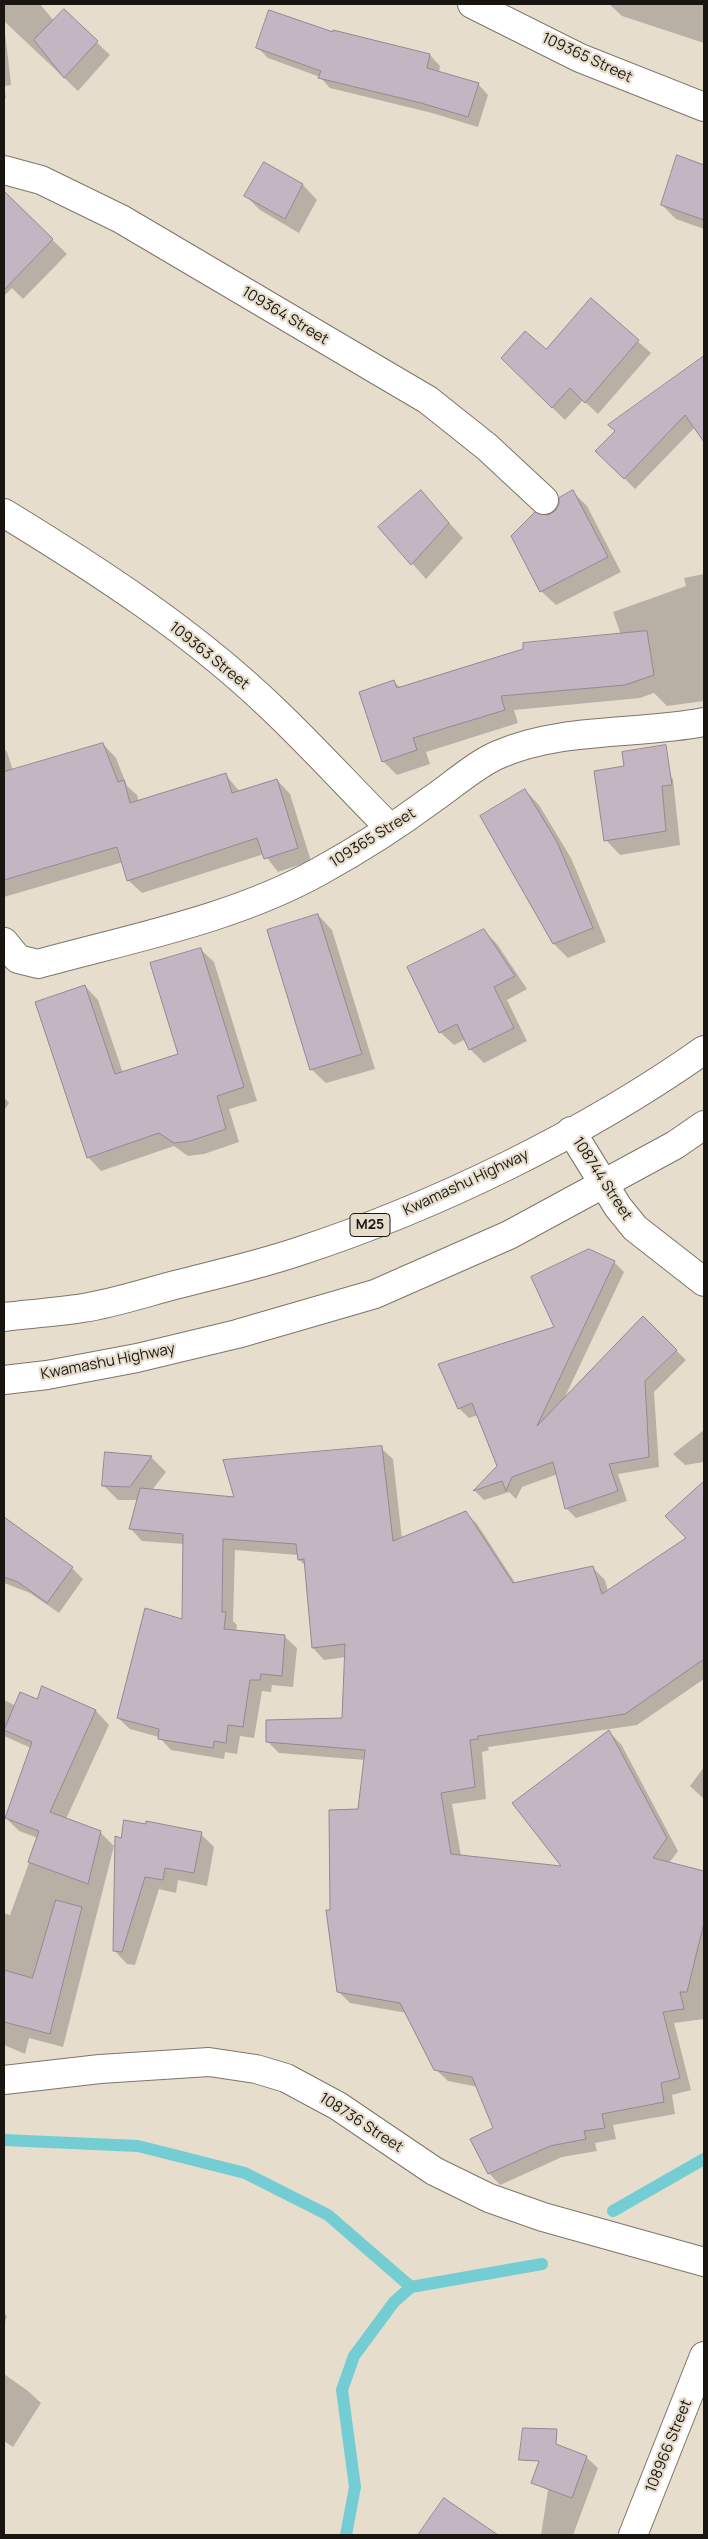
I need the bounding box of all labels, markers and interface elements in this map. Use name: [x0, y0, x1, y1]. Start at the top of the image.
street label: 109365 Street: [539, 29, 635, 87]
street label: 109364 Street: [238, 283, 332, 349]
street label: 109363 Street: [166, 618, 252, 694]
street label: 109365 Street: [327, 805, 419, 871]
street label: 108744 Street: [568, 1134, 636, 1224]
street label: Kwamashu Highway: [400, 1146, 532, 1220]
road number: M25: [350, 1214, 390, 1236]
street label: Kwamashu Highway: [39, 1340, 177, 1384]
street label: 108736 Street: [316, 2089, 406, 2157]
street label: 108966 Street: [642, 2397, 696, 2495]

